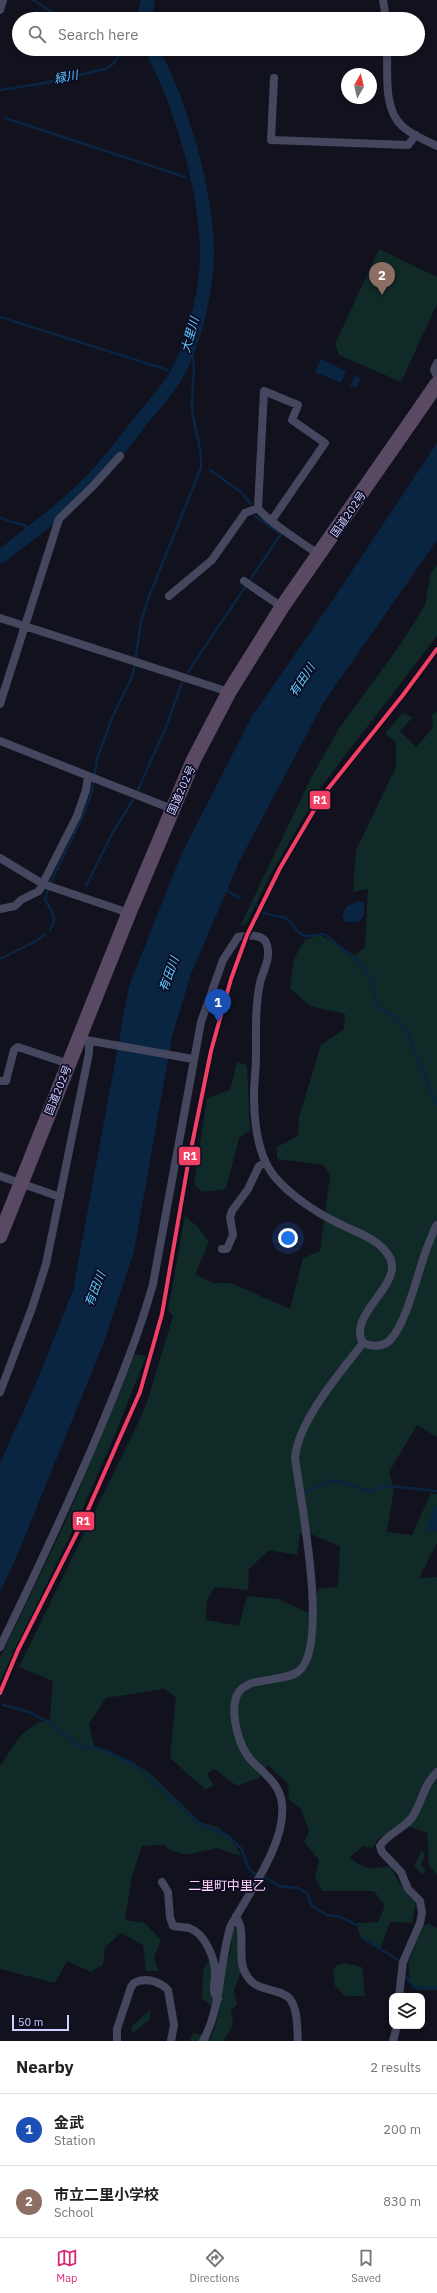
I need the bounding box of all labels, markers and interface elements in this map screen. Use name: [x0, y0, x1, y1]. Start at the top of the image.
search box: [12, 12, 425, 56]
icon: search: [26, 23, 48, 45]
text: Search here: [58, 25, 138, 44]
water label: 緑川: [53, 66, 81, 86]
north arrow: [341, 68, 377, 104]
pin: 2: [369, 262, 395, 295]
water label: 大里川: [177, 314, 202, 354]
street label: 国道202号: [327, 488, 369, 540]
water label: 有田川: [285, 659, 319, 699]
street label: 国道202号: [164, 763, 198, 817]
line badge: R1: [309, 790, 331, 810]
text: R1: [313, 793, 327, 807]
water label: 有田川: [155, 952, 182, 993]
pin: 1: [205, 989, 231, 1022]
street label: 国道202号: [42, 1063, 74, 1117]
line badge: R1: [178, 1146, 201, 1166]
text: R1: [183, 1149, 197, 1163]
your location: [278, 1228, 298, 1248]
water label: 有田川: [81, 1267, 109, 1308]
line badge: R1: [72, 1511, 95, 1531]
text: R1: [76, 1514, 90, 1528]
district label: 二里町中里乙: [188, 1877, 266, 1894]
map controls: [389, 1993, 425, 2029]
button: layers: [389, 1993, 425, 2029]
scale bar: [12, 2013, 69, 2032]
text: 50 m: [18, 2015, 43, 2029]
text: Nearby: [16, 2056, 74, 2078]
text: 2 results: [370, 2059, 421, 2076]
text: 金武: [54, 2113, 84, 2132]
text: 1: [25, 2121, 33, 2138]
text: 200 m: [383, 2121, 421, 2138]
text: Station: [54, 2132, 96, 2149]
text: 市立二里小学校: [54, 2185, 159, 2204]
text: 2: [25, 2193, 33, 2210]
text: 830 m: [383, 2193, 421, 2210]
text: School: [54, 2204, 94, 2221]
tab: Map: [56, 2247, 78, 2285]
tab: Directions: [190, 2247, 240, 2285]
tab: Saved: [351, 2247, 381, 2285]

